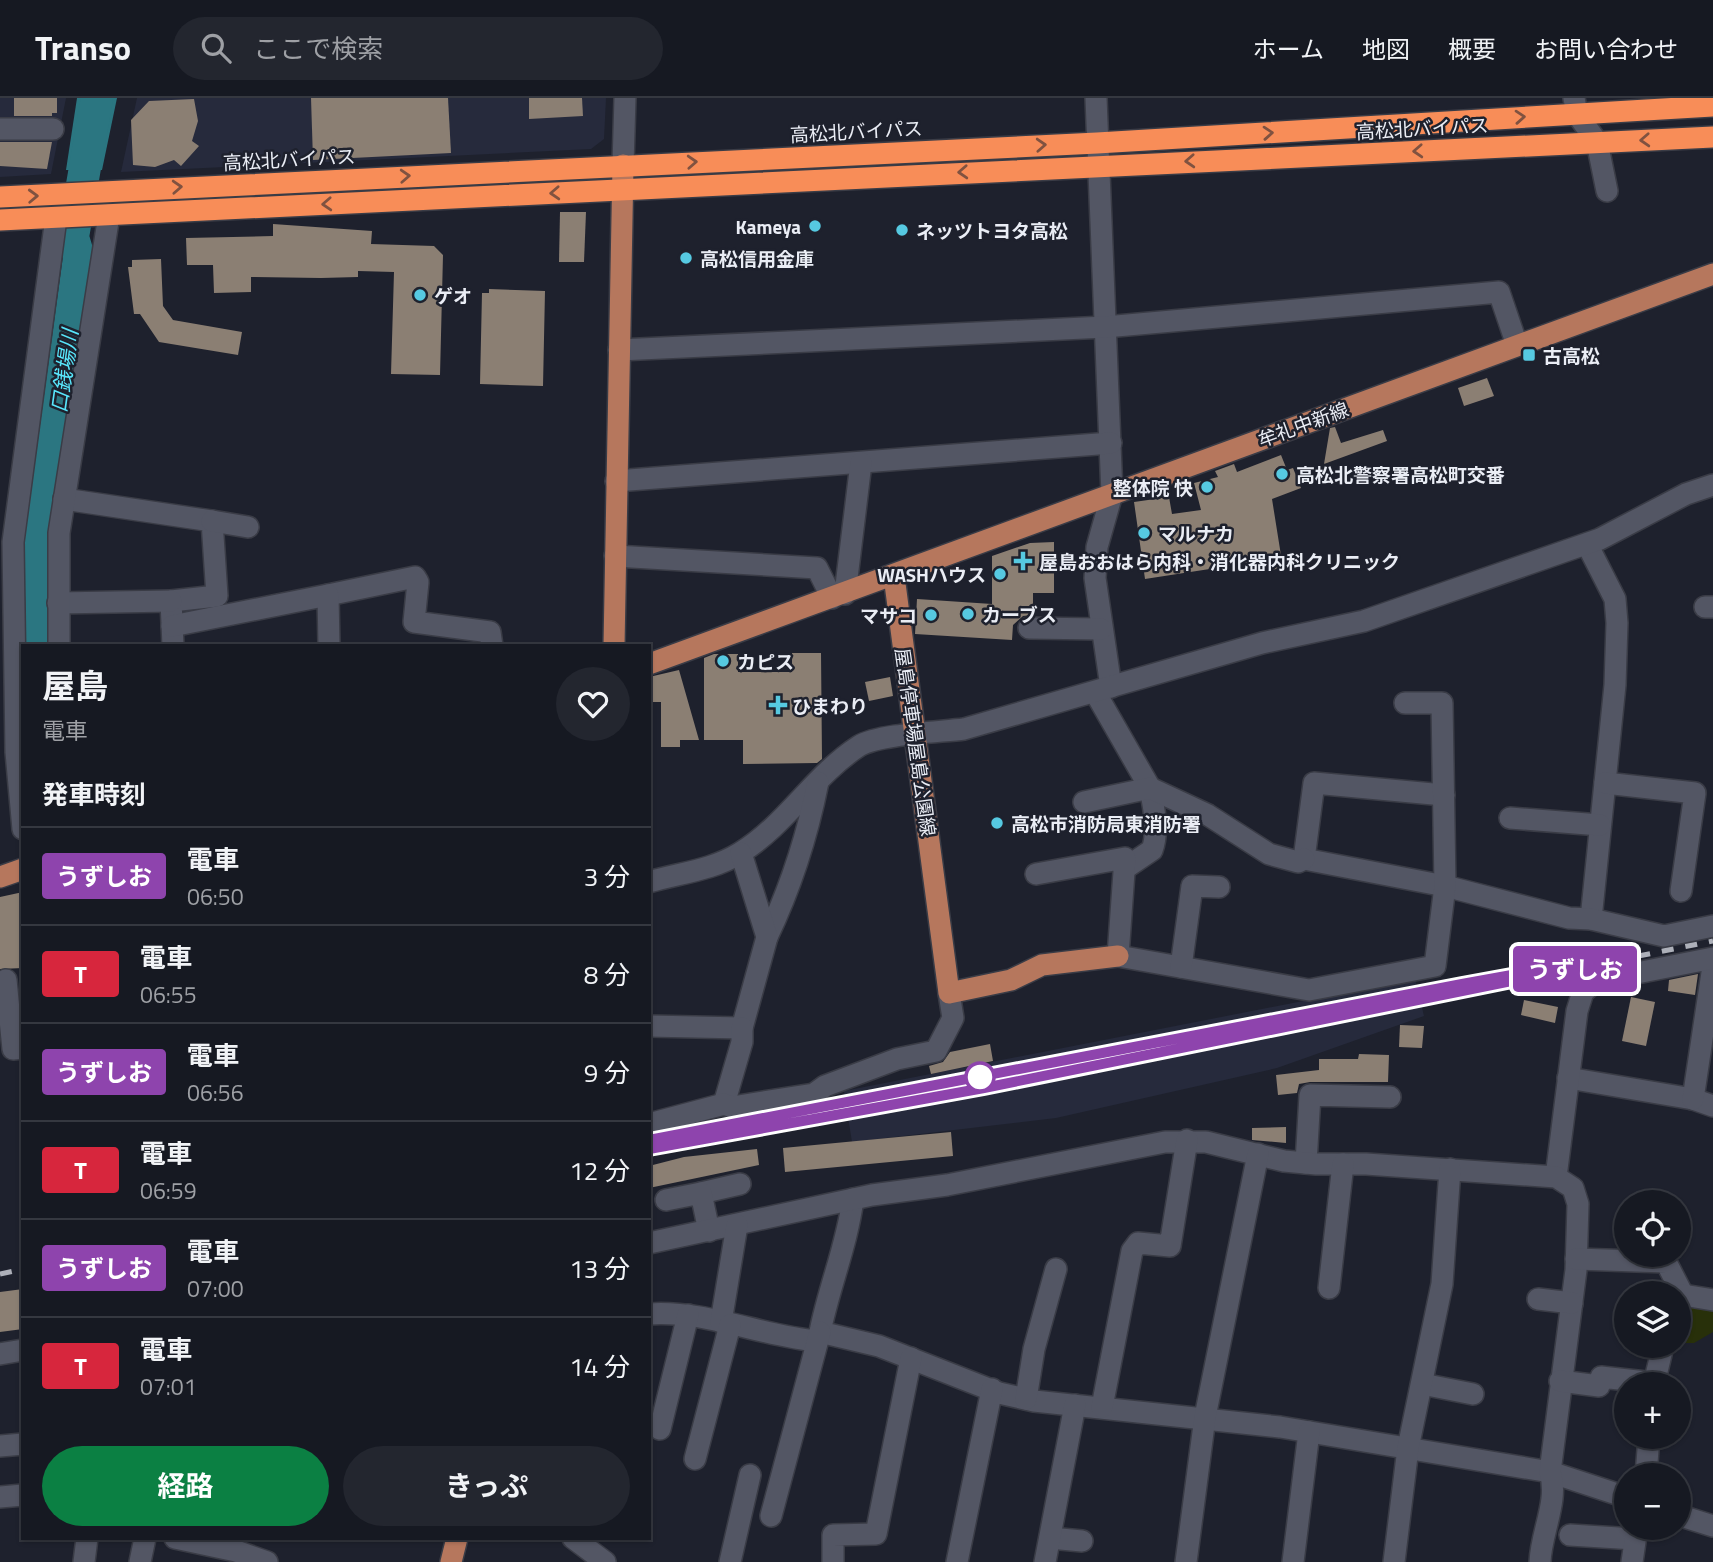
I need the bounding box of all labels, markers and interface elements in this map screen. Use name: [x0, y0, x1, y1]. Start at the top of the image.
search box: [173, 17, 663, 80]
text: Transo: [35, 23, 131, 73]
icon: search: [197, 29, 235, 67]
text: ここで検索: [253, 29, 383, 68]
text: ホーム: [1253, 31, 1324, 67]
text: 地図: [1362, 31, 1410, 67]
text: 概要: [1448, 31, 1496, 67]
text: お問い合わせ: [1534, 31, 1678, 67]
street label: 高松北バイパス: [1355, 110, 1489, 146]
one-way arrow: [1515, 110, 1526, 125]
street label: 高松北バイパス: [789, 113, 923, 149]
one-way arrow: [1263, 126, 1274, 141]
one-way arrow: [1639, 133, 1650, 148]
one-way arrow: [1036, 138, 1047, 153]
street label: 高松北バイパス: [222, 141, 356, 177]
one-way arrow: [1412, 143, 1423, 158]
one-way arrow: [686, 154, 697, 169]
one-way arrow: [1185, 154, 1196, 169]
one-way arrow: [957, 164, 968, 179]
one-way arrow: [399, 168, 410, 183]
one-way arrow: [172, 180, 183, 195]
one-way arrow: [549, 185, 560, 200]
one-way arrow: [28, 188, 39, 203]
one-way arrow: [322, 196, 333, 211]
place label: Kameya: [736, 212, 801, 241]
place label: ネッツトヨタ高松: [916, 216, 1068, 245]
marker: Kameya: [807, 218, 823, 234]
marker: ネッツトヨタ高松: [894, 222, 910, 238]
place label: 高松信用金庫: [700, 244, 814, 273]
marker: 高松信用金庫: [678, 250, 694, 266]
place label: ゲオ: [434, 281, 472, 310]
marker: ゲオ: [412, 287, 428, 303]
water label: 口銭場川: [42, 325, 86, 415]
place label: 古高松: [1543, 341, 1600, 370]
marker: 古高松: [1521, 347, 1537, 363]
street label: 牟礼中新線: [1253, 394, 1353, 454]
place label: 高松北警察署高松町交番: [1296, 460, 1505, 489]
marker: 高松北警察署高松町交番: [1274, 466, 1290, 482]
place label: 整体院 快: [1113, 473, 1193, 502]
marker: 整体院 快: [1199, 479, 1215, 495]
place label: マルナカ: [1158, 519, 1234, 548]
marker: マルナカ: [1136, 525, 1152, 541]
place label: 屋島おおはら内科・消化器内科クリニック: [1039, 547, 1400, 576]
marker: 屋島おおはら内科・消化器内科クリニック: [1013, 551, 1033, 571]
place label: WASHハウス: [877, 560, 986, 589]
marker: WASHハウス: [992, 566, 1008, 582]
place label: カーブス: [982, 600, 1057, 629]
place label: マサコ: [860, 601, 917, 630]
marker: カーブス: [960, 606, 976, 622]
marker: マサコ: [923, 607, 939, 623]
street label: 屋島停車場屋島公園線: [888, 646, 944, 838]
place label: カピス: [737, 647, 794, 676]
marker: カピス: [715, 653, 731, 669]
text: 屋島: [42, 661, 108, 711]
button: heart: [556, 667, 630, 741]
place label: ひまわり: [792, 691, 868, 720]
marker: ひまわり: [770, 697, 786, 713]
text: 電車: [42, 713, 88, 748]
text: 発車時刻: [42, 775, 146, 814]
place label: 高松市消防局東消防署: [1011, 809, 1201, 838]
marker: 高松市消防局東消防署: [989, 815, 1005, 831]
text: 電車: [187, 840, 239, 879]
text: 3 分: [584, 857, 630, 896]
text: うずしお: [56, 858, 152, 894]
text: 06:50: [187, 879, 244, 914]
text: 電車: [140, 938, 192, 977]
line badge: うずしお: [1526, 946, 1624, 992]
text: うずしお: [1527, 951, 1623, 987]
text: 8 分: [584, 955, 630, 994]
text: T: [74, 956, 87, 992]
text: 06:55: [140, 977, 197, 1012]
text: 電車: [187, 1036, 239, 1075]
text: 9 分: [584, 1053, 630, 1092]
text: うずしお: [56, 1054, 152, 1090]
unlabelled marker: [965, 1062, 995, 1092]
text: 06:56: [187, 1075, 244, 1110]
text: 電車: [140, 1134, 192, 1173]
text: 12 分: [569, 1151, 630, 1190]
text: T: [74, 1152, 87, 1188]
text: 06:59: [140, 1173, 197, 1208]
map controls: [1614, 1190, 1691, 1540]
button: locate: [1614, 1190, 1691, 1267]
text: 電車: [187, 1232, 239, 1271]
text: 13 分: [569, 1249, 630, 1288]
text: うずしお: [56, 1250, 152, 1286]
text: 07:00: [187, 1271, 244, 1306]
button: layers: [1614, 1281, 1691, 1358]
text: 電車: [140, 1330, 192, 1369]
text: 14 分: [569, 1347, 630, 1386]
text: T: [74, 1348, 87, 1384]
text: 07:01: [140, 1369, 197, 1404]
button: +: [1614, 1372, 1691, 1449]
button: 経路: [42, 1446, 329, 1526]
button: きっぷ: [343, 1446, 630, 1526]
button: −: [1614, 1463, 1691, 1540]

